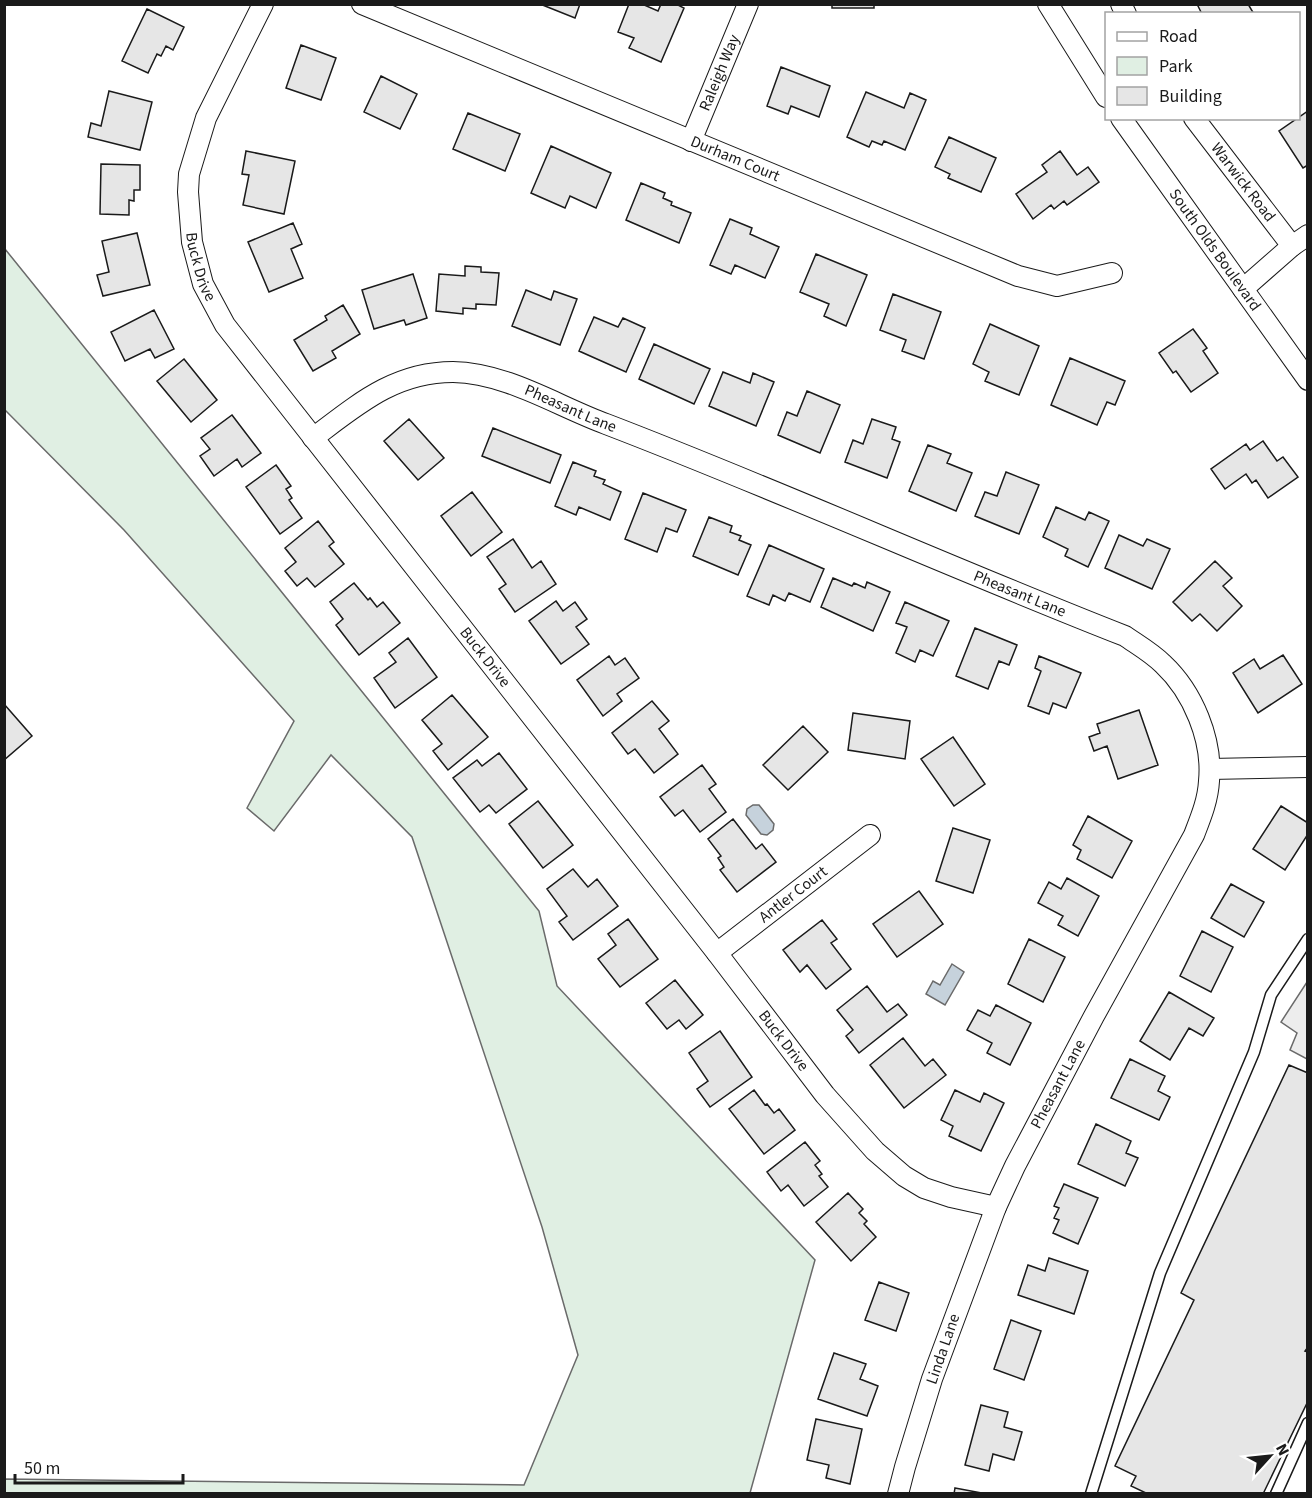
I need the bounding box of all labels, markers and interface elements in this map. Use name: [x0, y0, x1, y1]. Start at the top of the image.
legend: [1105, 12, 1300, 120]
text: Road: [1159, 24, 1198, 49]
street label: Raleigh Way: [694, 31, 745, 114]
text: Park: [1159, 54, 1193, 79]
text: Building: [1159, 84, 1222, 109]
street label: Durham Court: [687, 130, 784, 187]
street label: Warwick Road: [1206, 138, 1281, 227]
street label: South Olds Boulevard: [1164, 184, 1266, 315]
street label: Buck Drive: [180, 231, 221, 305]
street label: Pheasant Lane: [521, 379, 620, 438]
street label: Pheasant Lane: [970, 565, 1070, 623]
street label: Buck Drive: [455, 622, 516, 692]
street label: Antler Court: [754, 861, 832, 928]
street label: Buck Drive: [753, 1006, 814, 1076]
street label: Pheasant Lane: [1025, 1035, 1091, 1133]
street label: Linda Lane: [921, 1311, 965, 1387]
north arrow: [1240, 1426, 1300, 1486]
text: N: [1270, 1440, 1295, 1459]
scale bar: [15, 1447, 183, 1485]
text: 50 m: [24, 1456, 60, 1481]

